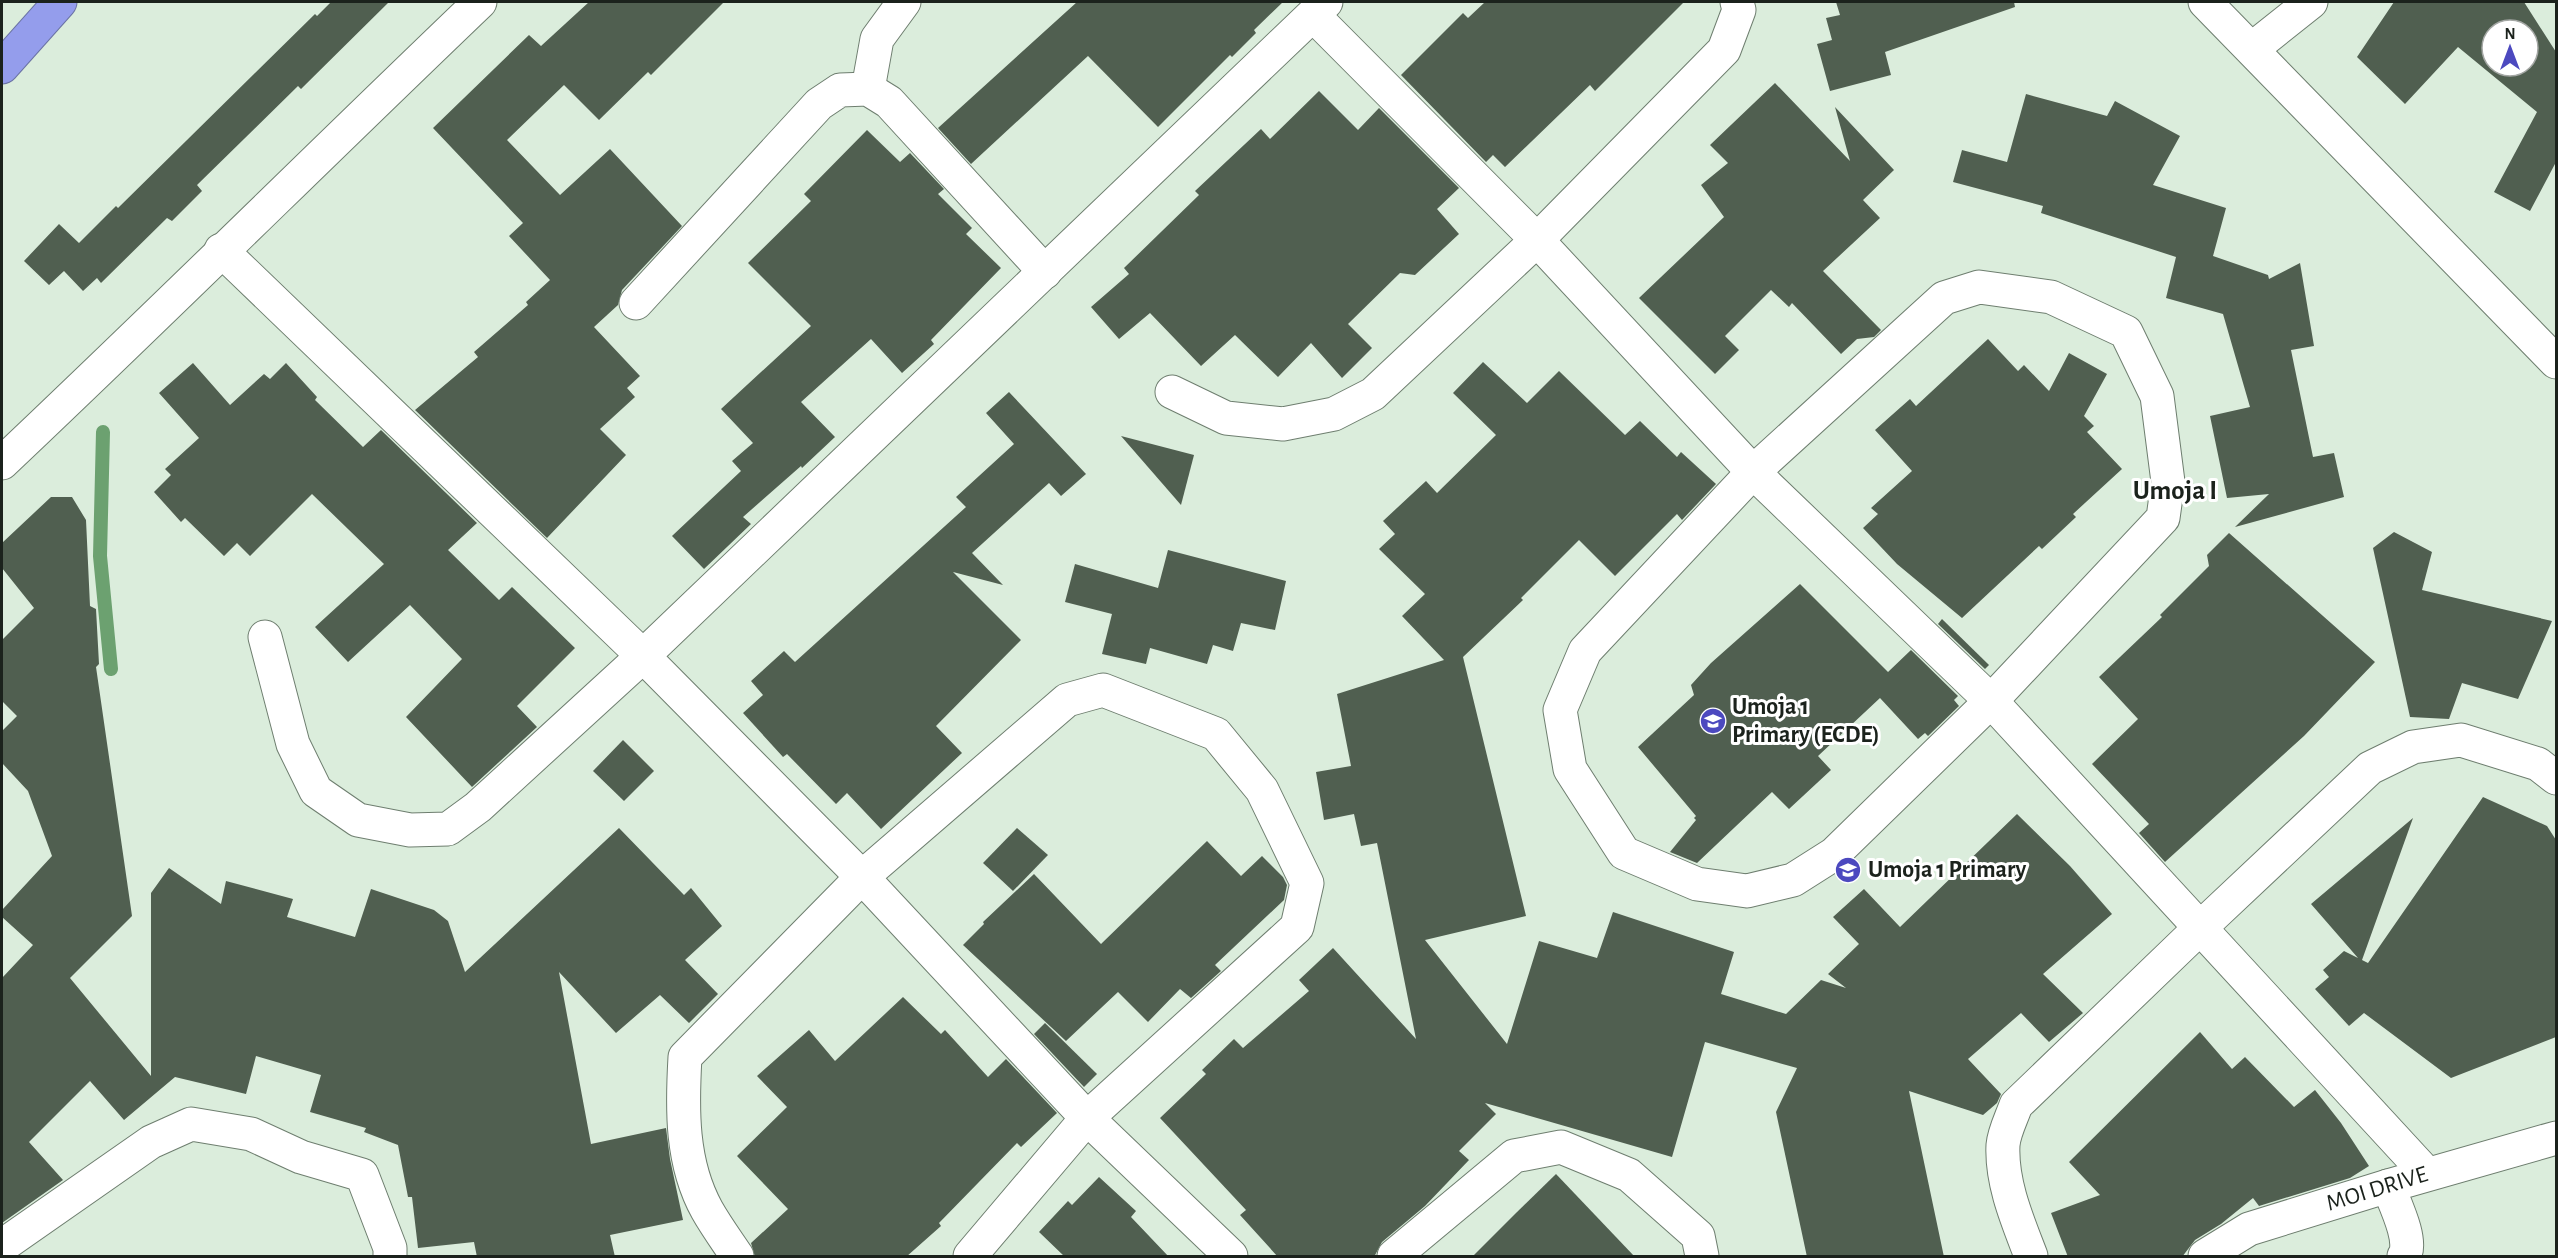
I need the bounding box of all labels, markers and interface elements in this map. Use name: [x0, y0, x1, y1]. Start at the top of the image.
north arrow: [2480, 18, 2540, 78]
text: N: [2504, 26, 2516, 42]
district label: Umoja I: [2133, 477, 2217, 505]
place label: Umoja 1 Primary (ECDE): [1732, 695, 1880, 747]
school or university icon: Umoja 1 Primary (ECDE): [1698, 706, 1728, 736]
school or university icon: Umoja 1 Primary: [1833, 855, 1863, 885]
place label: Umoja 1 Primary: [1868, 858, 2026, 882]
street label: MOI DRIVE: [2324, 1162, 2431, 1216]

